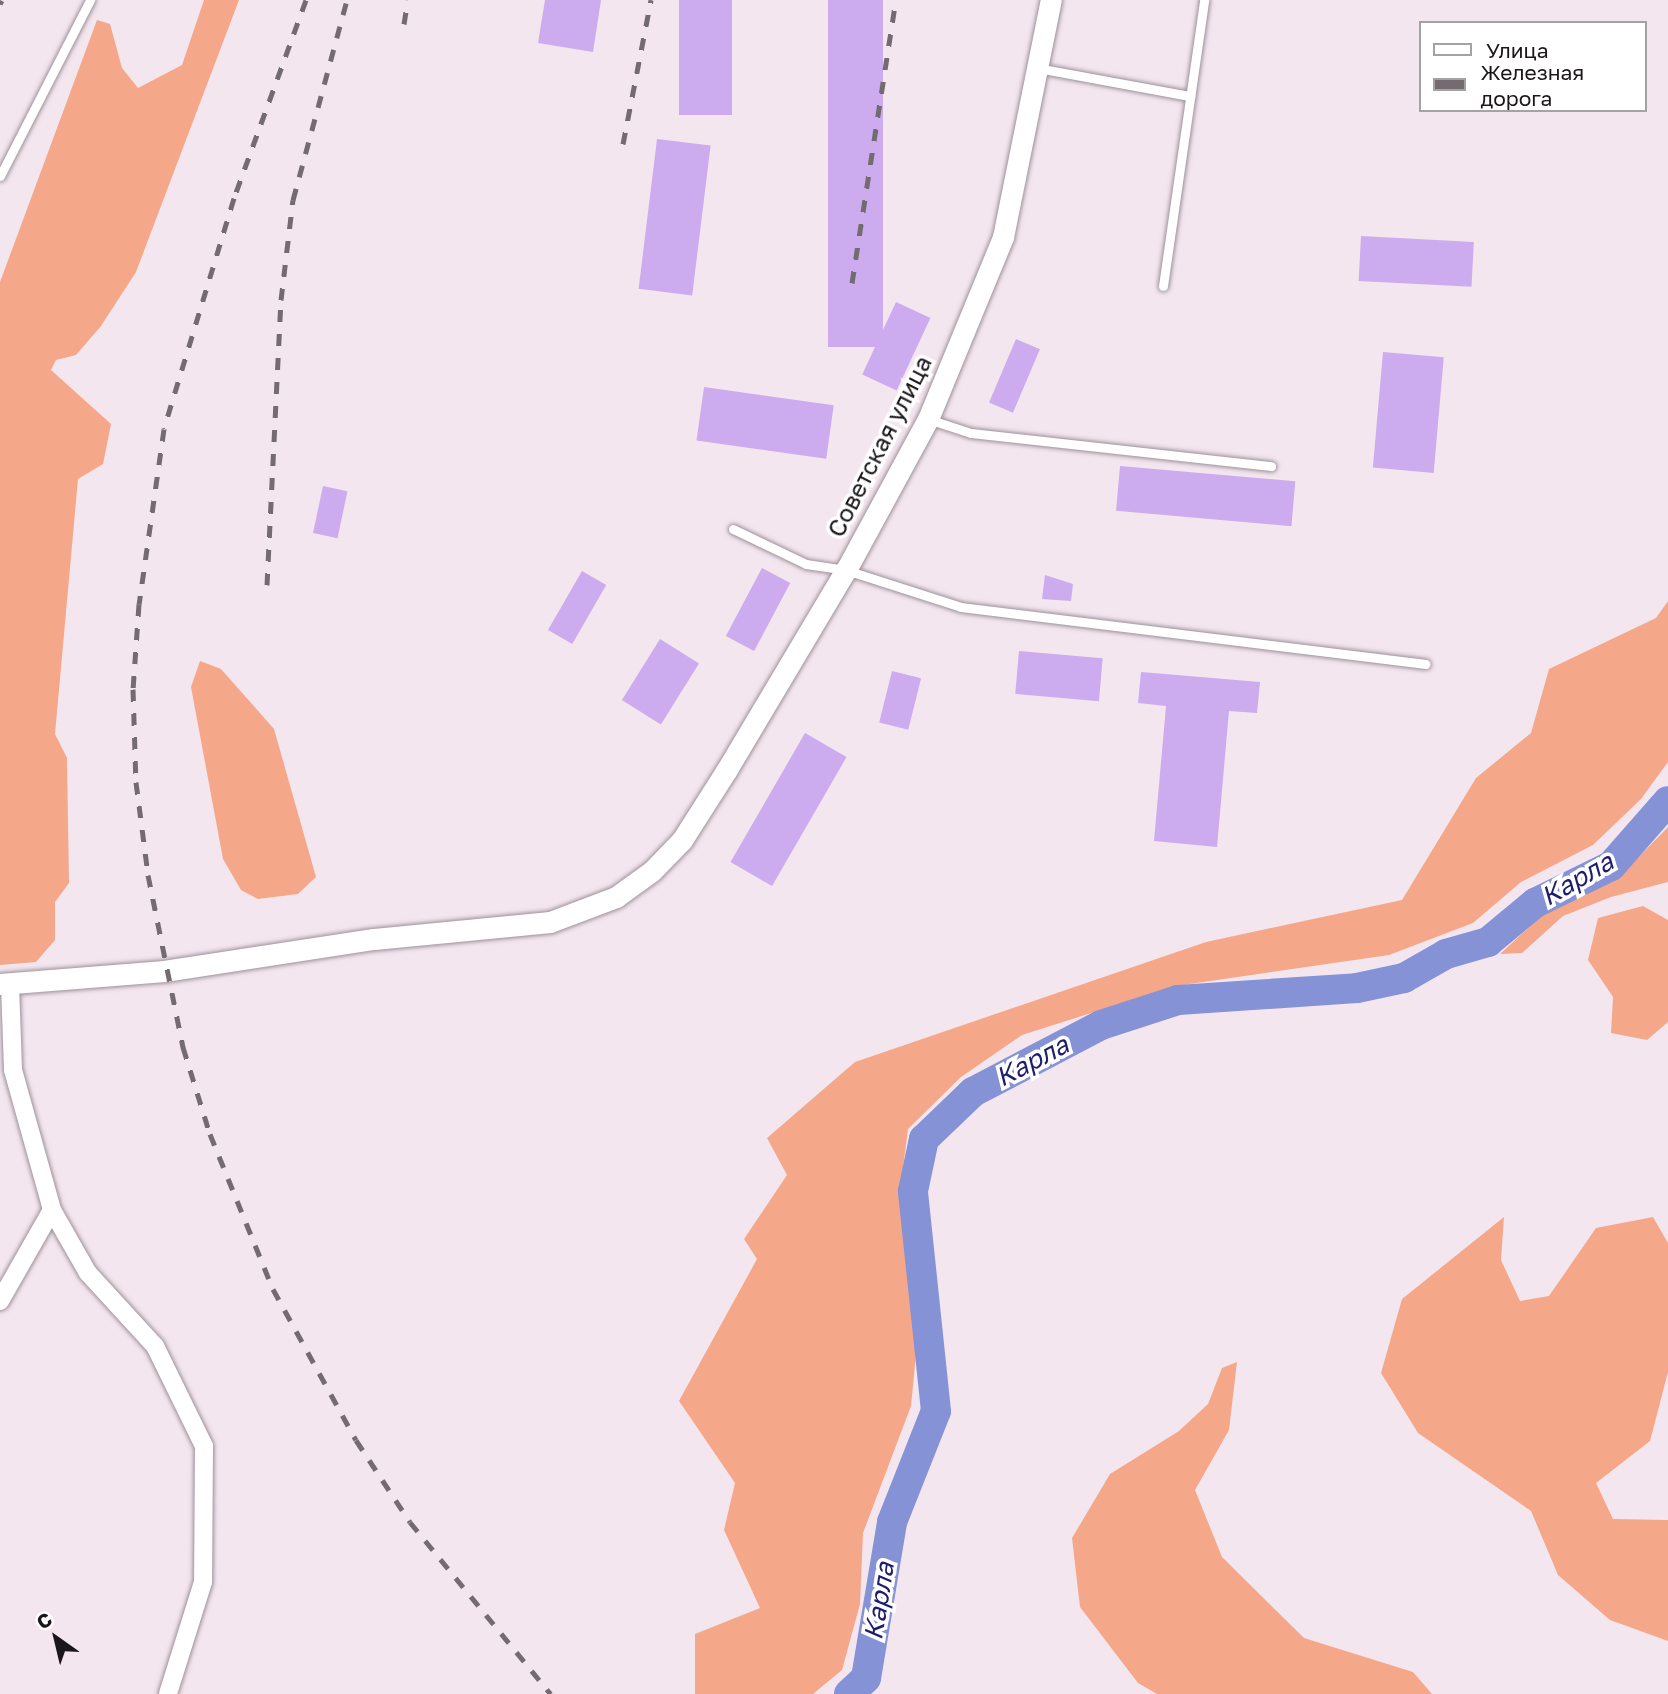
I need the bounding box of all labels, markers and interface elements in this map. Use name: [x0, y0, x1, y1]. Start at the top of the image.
legend: [1420, 21, 1647, 112]
text: Улица: [1486, 37, 1549, 63]
text: Железная дорога: [1480, 59, 1584, 111]
street label: Советская улица: [821, 351, 937, 541]
water label: Карла: [1535, 846, 1619, 912]
water label: Карла: [990, 1029, 1074, 1093]
water label: Карла: [857, 1560, 901, 1642]
north arrow: [21, 1603, 91, 1673]
text: С: [32, 1607, 56, 1633]

